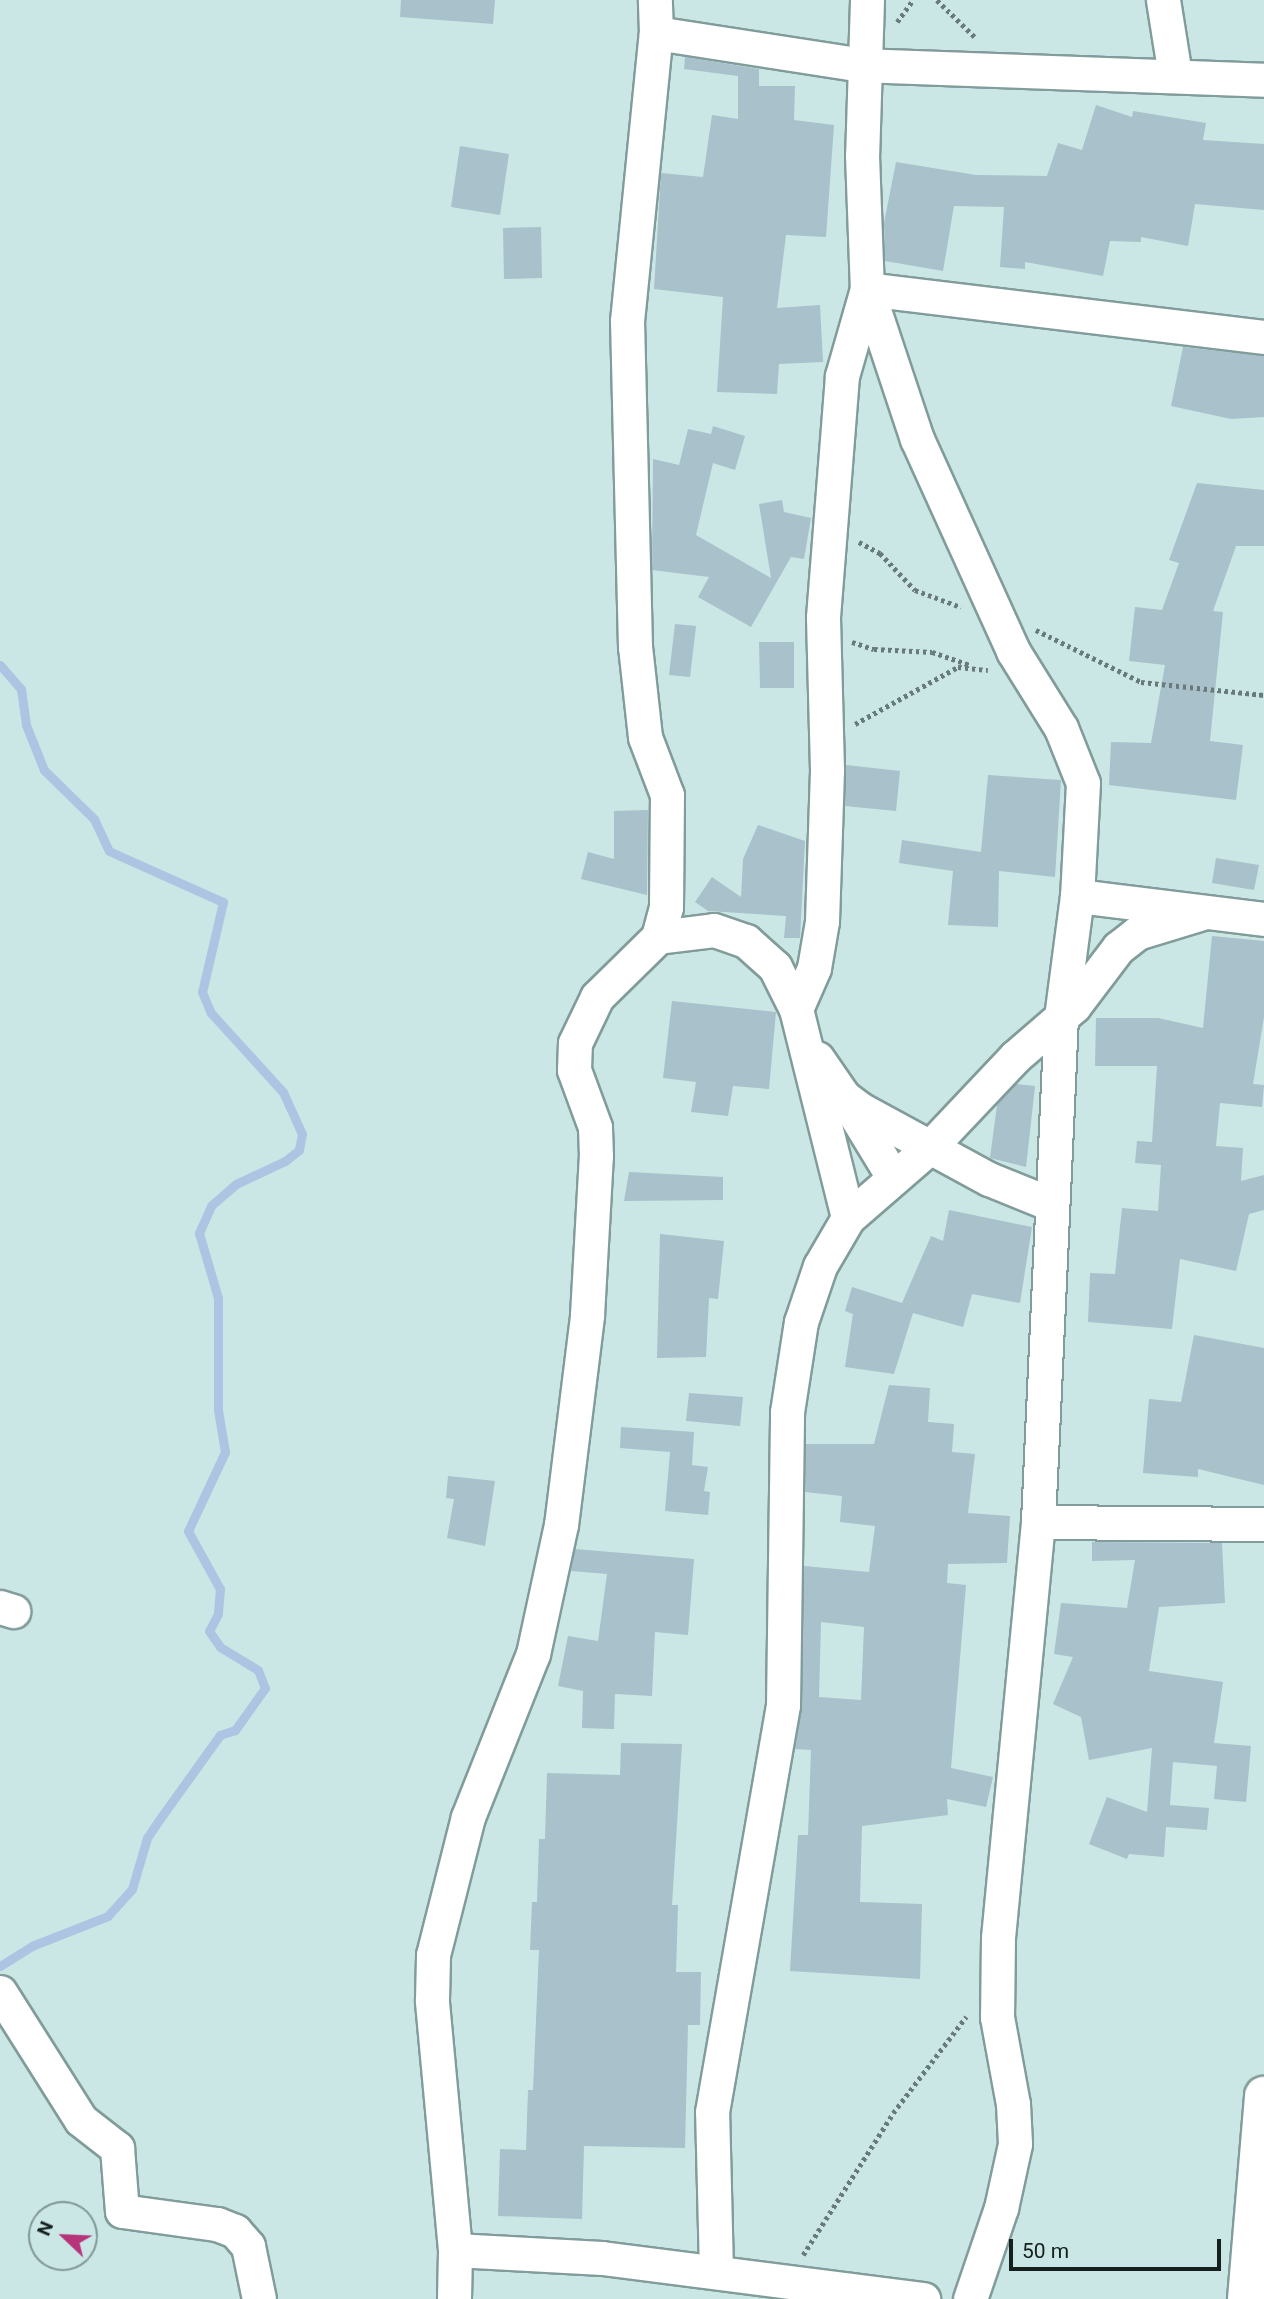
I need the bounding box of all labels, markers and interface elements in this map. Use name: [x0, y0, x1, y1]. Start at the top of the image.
north arrow: [28, 2201, 98, 2271]
text: N: [32, 2218, 58, 2239]
scale bar: [1012, 2226, 1224, 2270]
text: 50 m: [1022, 2239, 1069, 2263]

